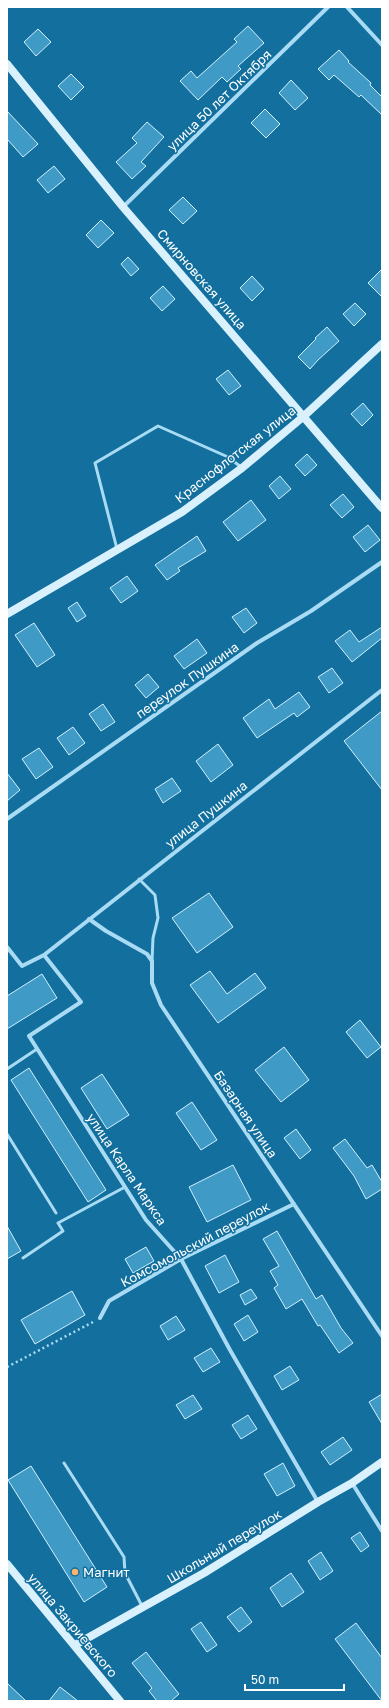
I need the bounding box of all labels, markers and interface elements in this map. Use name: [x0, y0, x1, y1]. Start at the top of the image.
street label: улица 50 лет Октября: [164, 46, 274, 154]
street label: Смирновская улица: [154, 226, 250, 332]
street label: Краснофлотская улица: [171, 402, 299, 506]
street label: переулок Пушкина: [132, 638, 242, 722]
street label: улица Пушкина: [162, 777, 250, 851]
street label: Базарная улица: [211, 1067, 281, 1161]
street label: улица Карла Маркса: [83, 1110, 171, 1228]
street label: Комсомольский переулок: [118, 1198, 273, 1290]
street label: Школьный переулок: [164, 1505, 285, 1587]
place label: Магнит: [83, 1564, 130, 1580]
marker: Магнит: [70, 1567, 80, 1577]
street label: улица Закриевского: [25, 1570, 121, 1680]
scale bar: [245, 1666, 344, 1692]
text: 50 m: [251, 1672, 279, 1687]

